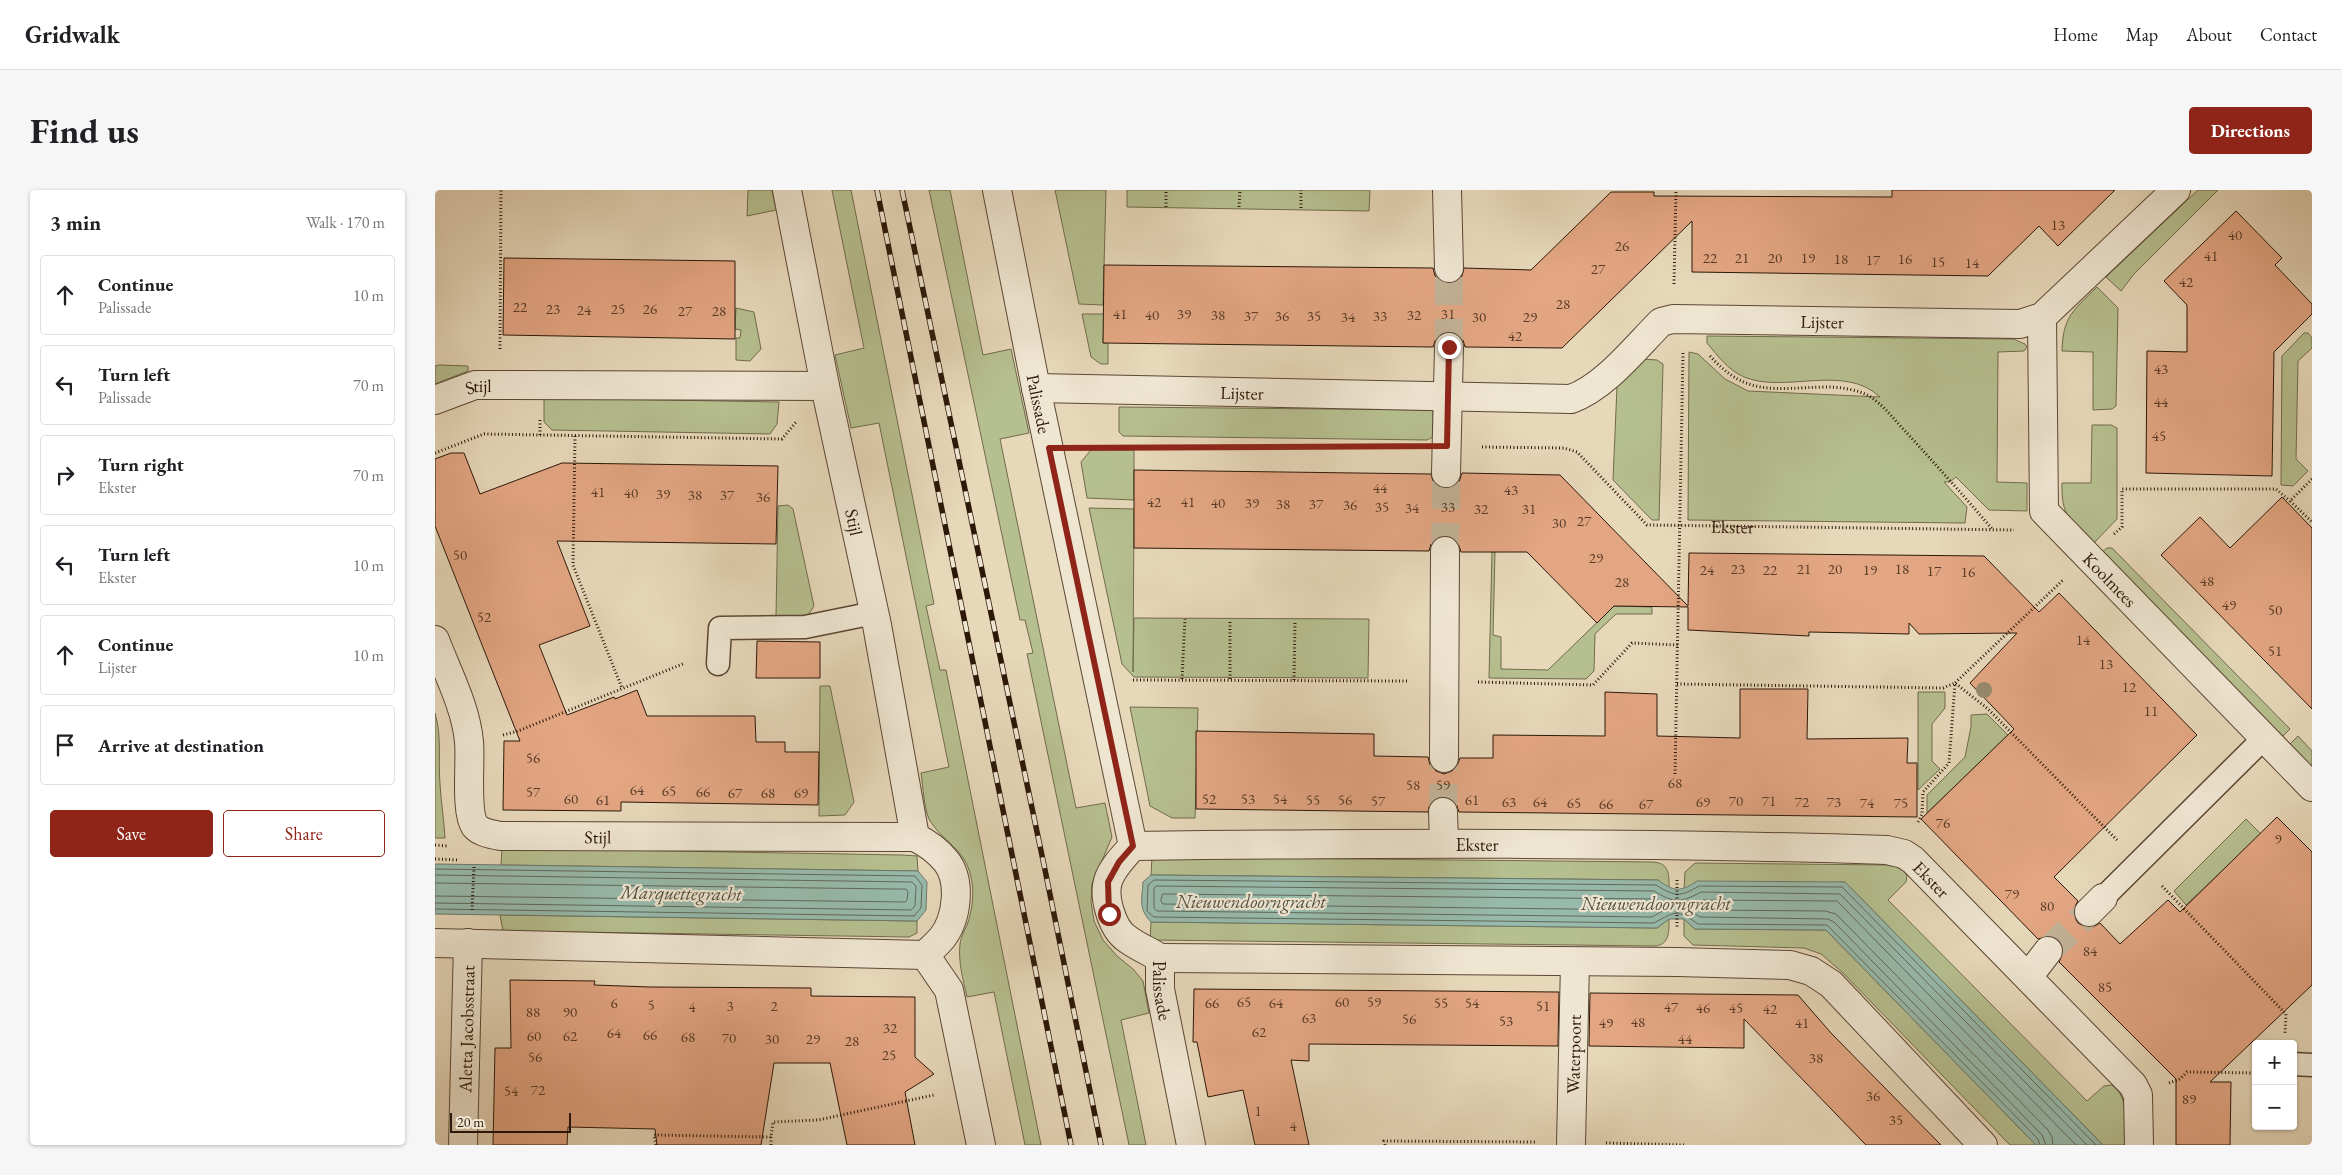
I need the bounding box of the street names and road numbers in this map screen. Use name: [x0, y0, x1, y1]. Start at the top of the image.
street label: Lijster: [1800, 309, 1844, 333]
street label: Palissade: [1022, 372, 1057, 436]
street label: Stijl: [461, 373, 492, 399]
street label: Lijster: [1220, 380, 1264, 404]
street label: Stijl: [841, 507, 869, 538]
street label: Ekster: [1711, 514, 1754, 538]
street label: Koolmees: [2078, 547, 2142, 612]
street label: Stijl: [584, 825, 611, 848]
street label: Ekster: [1455, 832, 1499, 855]
street label: Ekster: [1908, 856, 1955, 903]
street label: Palissade: [1149, 961, 1177, 1022]
street label: Aletta Jacobsstraat: [453, 965, 479, 1094]
street label: Waterpoort: [1561, 1014, 1585, 1094]

